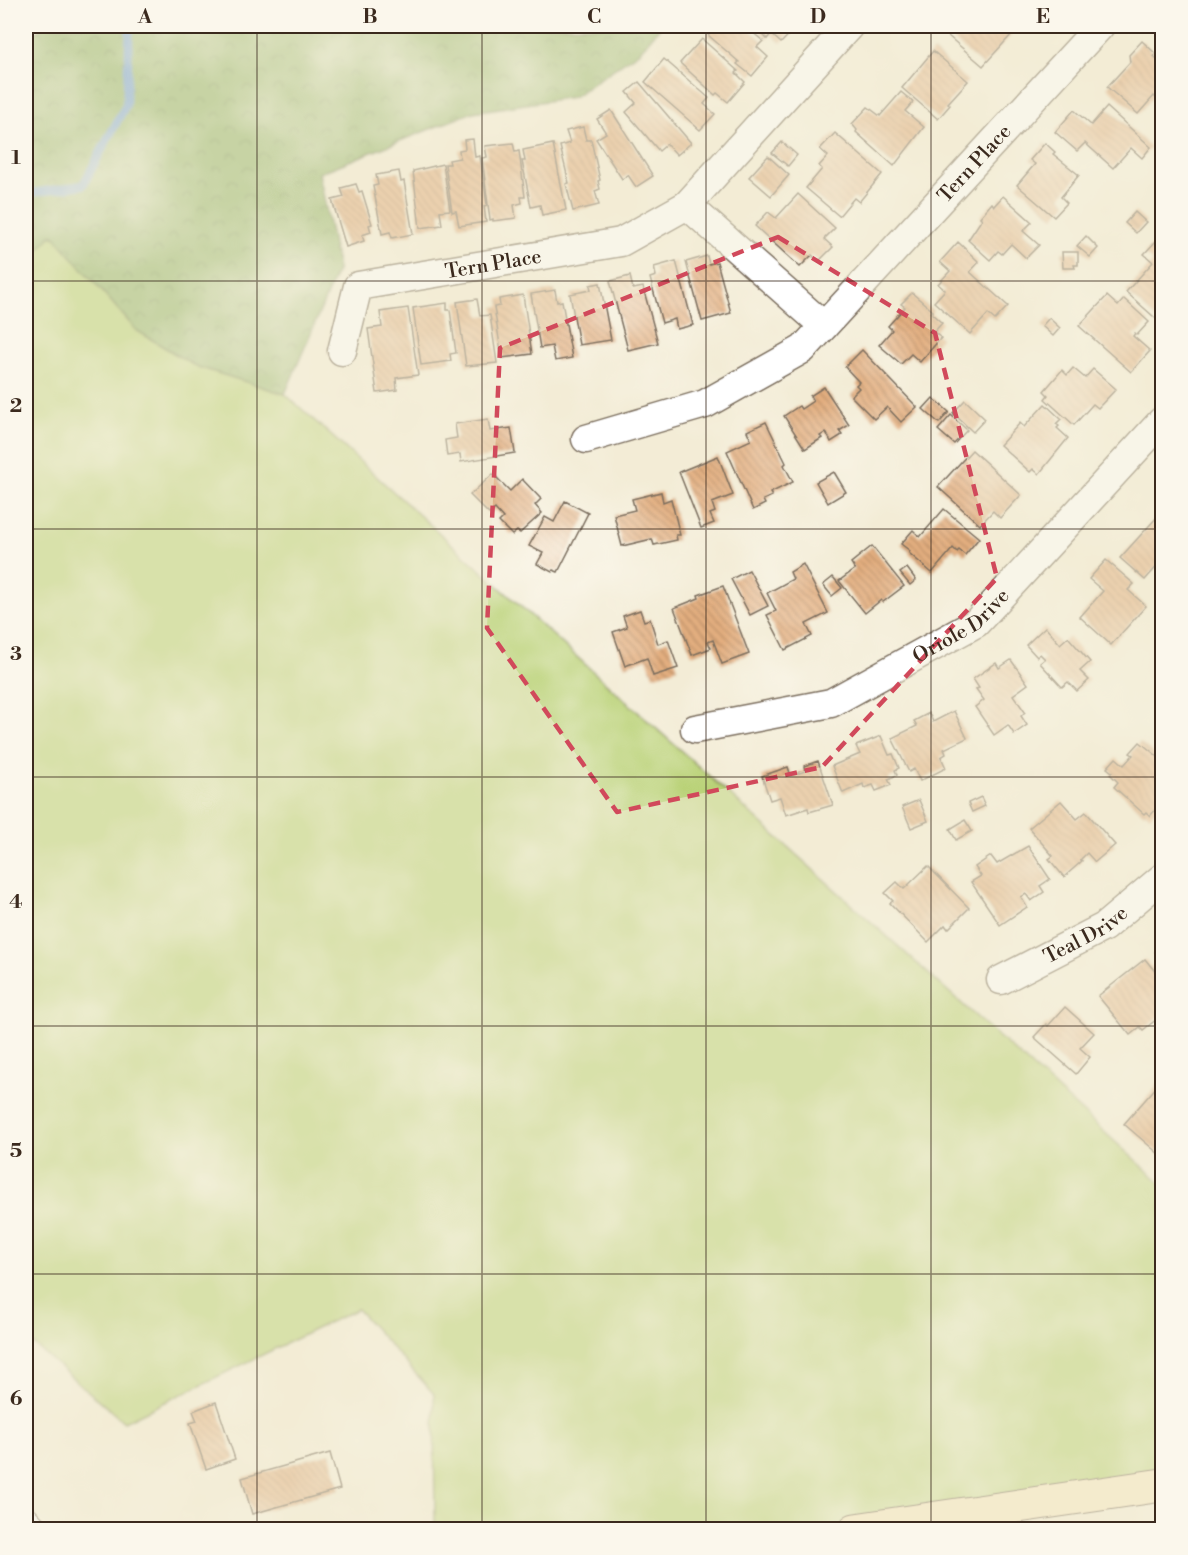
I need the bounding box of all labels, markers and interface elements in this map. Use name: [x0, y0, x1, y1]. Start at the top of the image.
text: A: [137, 5, 153, 30]
text: B: [362, 5, 378, 30]
text: C: [587, 5, 601, 30]
text: D: [810, 5, 826, 30]
text: E: [1036, 5, 1050, 30]
street label: Tern Place: [933, 120, 1017, 208]
text: 1: [11, 146, 21, 171]
street label: Tern Place: [443, 245, 543, 285]
text: 2: [10, 394, 22, 419]
street label: Oriole Drive: [909, 584, 1015, 670]
text: 3: [10, 642, 22, 667]
text: 4: [9, 890, 23, 915]
street label: Teal Drive: [1040, 901, 1134, 970]
text: 5: [10, 1139, 22, 1164]
text: 6: [10, 1387, 23, 1412]

